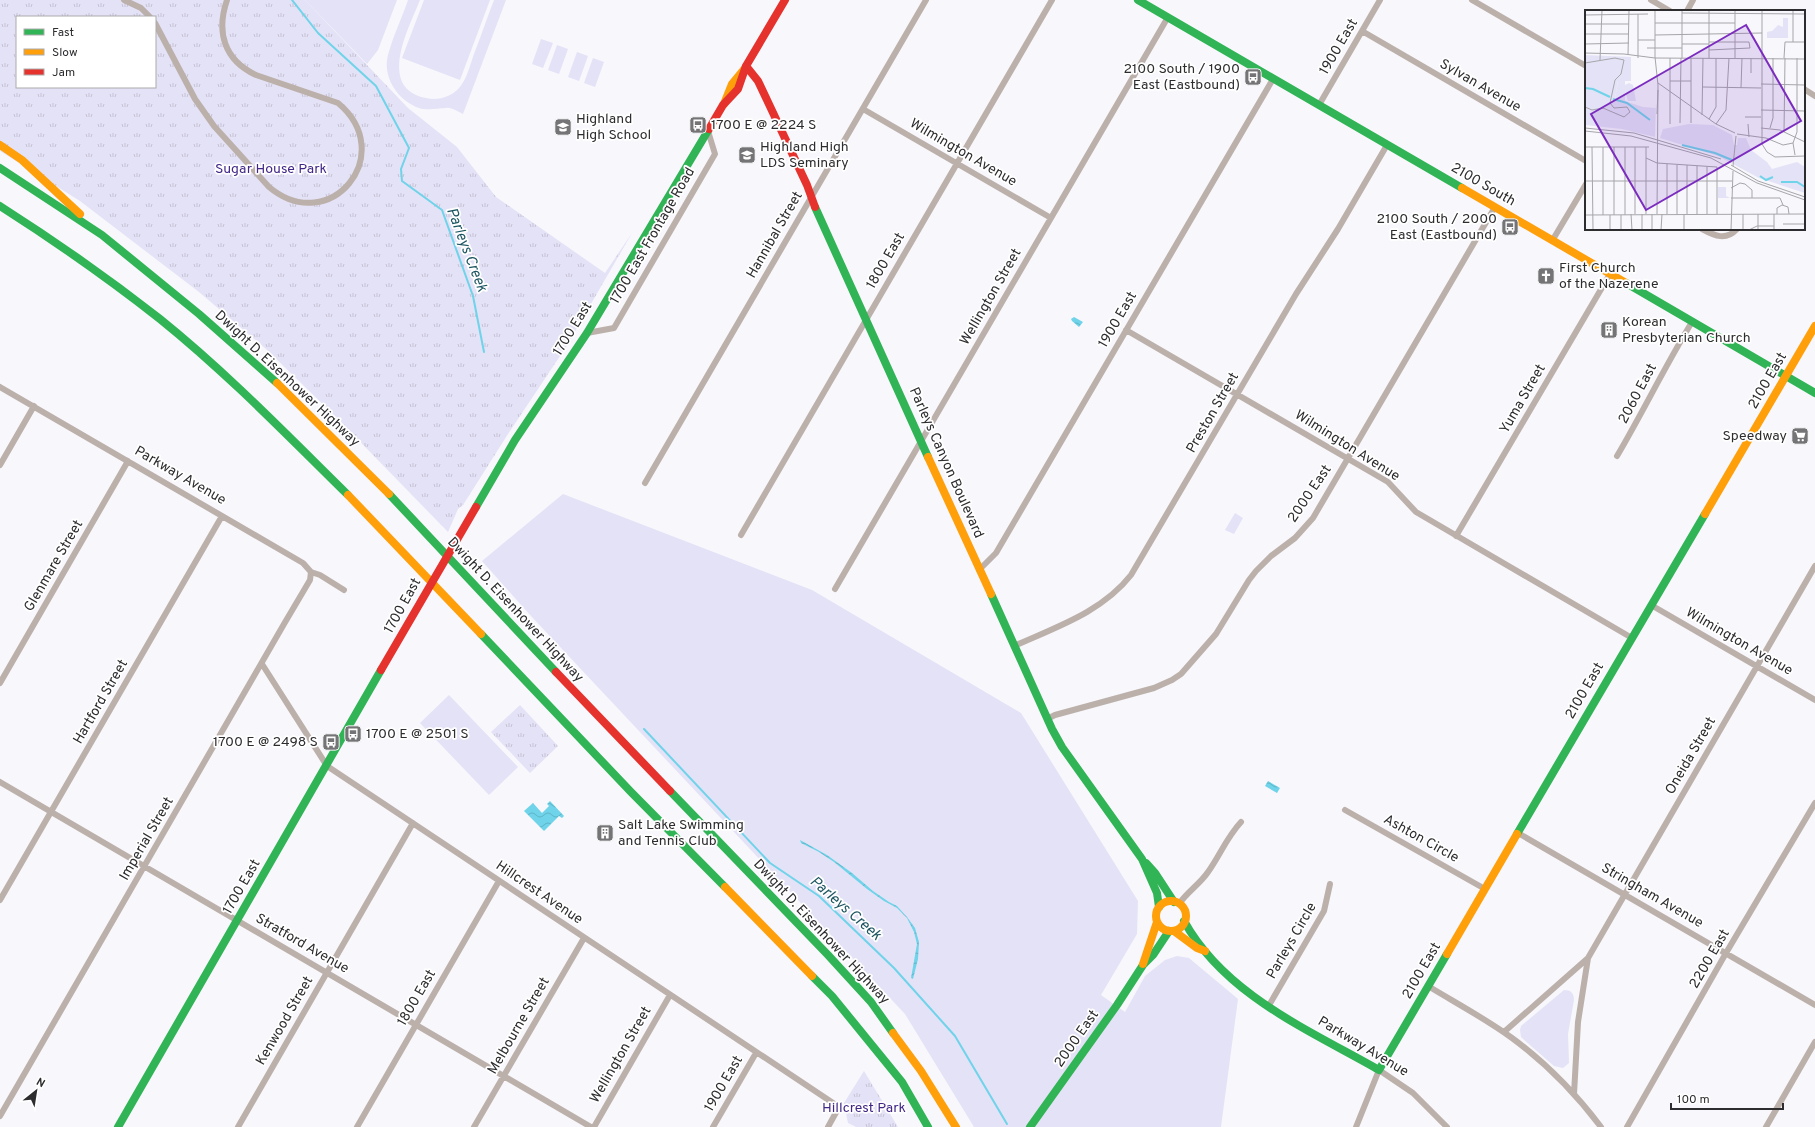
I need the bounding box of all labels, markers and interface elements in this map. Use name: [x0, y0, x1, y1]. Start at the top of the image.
inset map: [1585, 10, 1805, 230]
legend: [16, 16, 156, 88]
street label: 1900 East: [1316, 16, 1362, 78]
text: Fast: [52, 25, 74, 41]
text: Slow: [52, 45, 78, 61]
street label: Sylvan Avenue: [1436, 56, 1524, 116]
place label: 2100 South / 1900 East (Eastbound): [1124, 61, 1240, 94]
text: Jam: [52, 65, 75, 81]
bus stop icon: 2100 South / 1900 East (Eastbound): [1243, 67, 1263, 87]
place label: Highland High School: [576, 111, 651, 144]
bus stop icon: 1700 E @ 2224 S: [688, 115, 708, 135]
street label: Wilmington Avenue: [906, 115, 1020, 191]
school or university icon: Highland High School: [553, 117, 573, 137]
place label: 1700 E @ 2224 S: [711, 117, 816, 134]
place label: Highland High LDS Seminary: [760, 139, 849, 172]
school or university icon: Highland High LDS Seminary: [737, 145, 757, 165]
street label: 2100 South: [1448, 160, 1518, 210]
park label: Sugar House Park: [215, 161, 327, 178]
street label: 1700 East Frontage Road: [607, 165, 699, 307]
street label: Hannibal Street: [743, 189, 807, 281]
water label: Parleys Creek: [441, 205, 491, 295]
place label: 2100 South / 2000 East (Eastbound): [1377, 211, 1497, 244]
bus stop icon: 2100 South / 2000 East (Eastbound): [1500, 217, 1520, 237]
street label: 1800 East: [863, 230, 909, 292]
street label: Wellington Street: [957, 246, 1025, 348]
place label: First Church of the Nazerene: [1559, 260, 1658, 293]
church icon: First Church of the Nazerene: [1536, 266, 1556, 286]
street label: 1900 East: [1095, 289, 1141, 351]
street label: 1700 East: [550, 299, 596, 359]
street label: Dwight D. Eisenhower Highway: [211, 307, 363, 451]
place label: Korean Presbyterian Church: [1622, 314, 1751, 347]
building icon: Korean Presbyterian Church: [1599, 320, 1619, 340]
street label: 2100 East: [1745, 350, 1791, 412]
street label: Yuma Street: [1496, 361, 1550, 437]
street label: 2060 East: [1615, 361, 1661, 427]
street label: Preston Street: [1183, 370, 1243, 456]
street label: Parleys Canyon Boulevard: [905, 385, 987, 541]
street label: Wilmington Avenue: [1291, 407, 1403, 485]
supermarket icon: Speedway: [1790, 426, 1810, 446]
place label: Speedway: [1722, 428, 1787, 445]
street label: Parkway Avenue: [131, 443, 229, 509]
street label: 2000 East: [1284, 462, 1336, 526]
street label: Glenmare Street: [21, 517, 87, 615]
street label: Dwight D. Eisenhower Highway: [443, 534, 587, 686]
street label: 1700 East: [381, 575, 425, 637]
street label: Wilmington Avenue: [1682, 604, 1796, 680]
street label: Hartford Street: [70, 657, 132, 747]
street label: 2100 East: [1562, 660, 1608, 722]
street label: Oneida Street: [1662, 714, 1720, 798]
bus stop icon: 1700 E @ 2501 S: [343, 724, 363, 744]
place label: 1700 E @ 2501 S: [366, 726, 469, 743]
bus stop icon: 1700 E @ 2498 S: [321, 732, 341, 752]
place label: 1700 E @ 2498 S: [213, 734, 318, 751]
street label: Imperial Street: [116, 794, 178, 884]
street label: Ashton Circle: [1380, 811, 1462, 867]
place label: Salt Lake Swimming and Tennis Club: [618, 817, 744, 850]
building icon: Salt Lake Swimming and Tennis Club: [595, 823, 615, 843]
street label: Dwight D. Eisenhower Highway: [749, 856, 893, 1008]
street label: 1700 East: [219, 857, 265, 917]
street label: Hillcrest Avenue: [492, 858, 586, 928]
street label: Stringham Avenue: [1598, 860, 1706, 932]
water label: Parleys Creek: [805, 873, 885, 946]
street label: Parleys Circle: [1263, 900, 1321, 982]
street label: Stratford Avenue: [252, 910, 352, 978]
street label: 2200 East: [1686, 926, 1734, 992]
street label: 2100 East: [1399, 940, 1445, 1002]
street label: 1800 East: [394, 967, 440, 1029]
street label: Kenwood Street: [253, 973, 317, 1069]
street label: Melbourne Street: [484, 974, 554, 1078]
street label: Wellington Street: [587, 1004, 655, 1106]
street label: 2000 East: [1051, 1007, 1103, 1071]
street label: Parkway Avenue: [1315, 1013, 1411, 1081]
street label: 1900 East: [701, 1053, 747, 1115]
north arrow: [16, 1071, 56, 1111]
text: N: [34, 1075, 47, 1091]
scale bar: [1671, 1085, 1783, 1111]
text: 100 m: [1677, 1092, 1710, 1108]
park label: Hillcrest Park: [822, 1100, 906, 1117]

